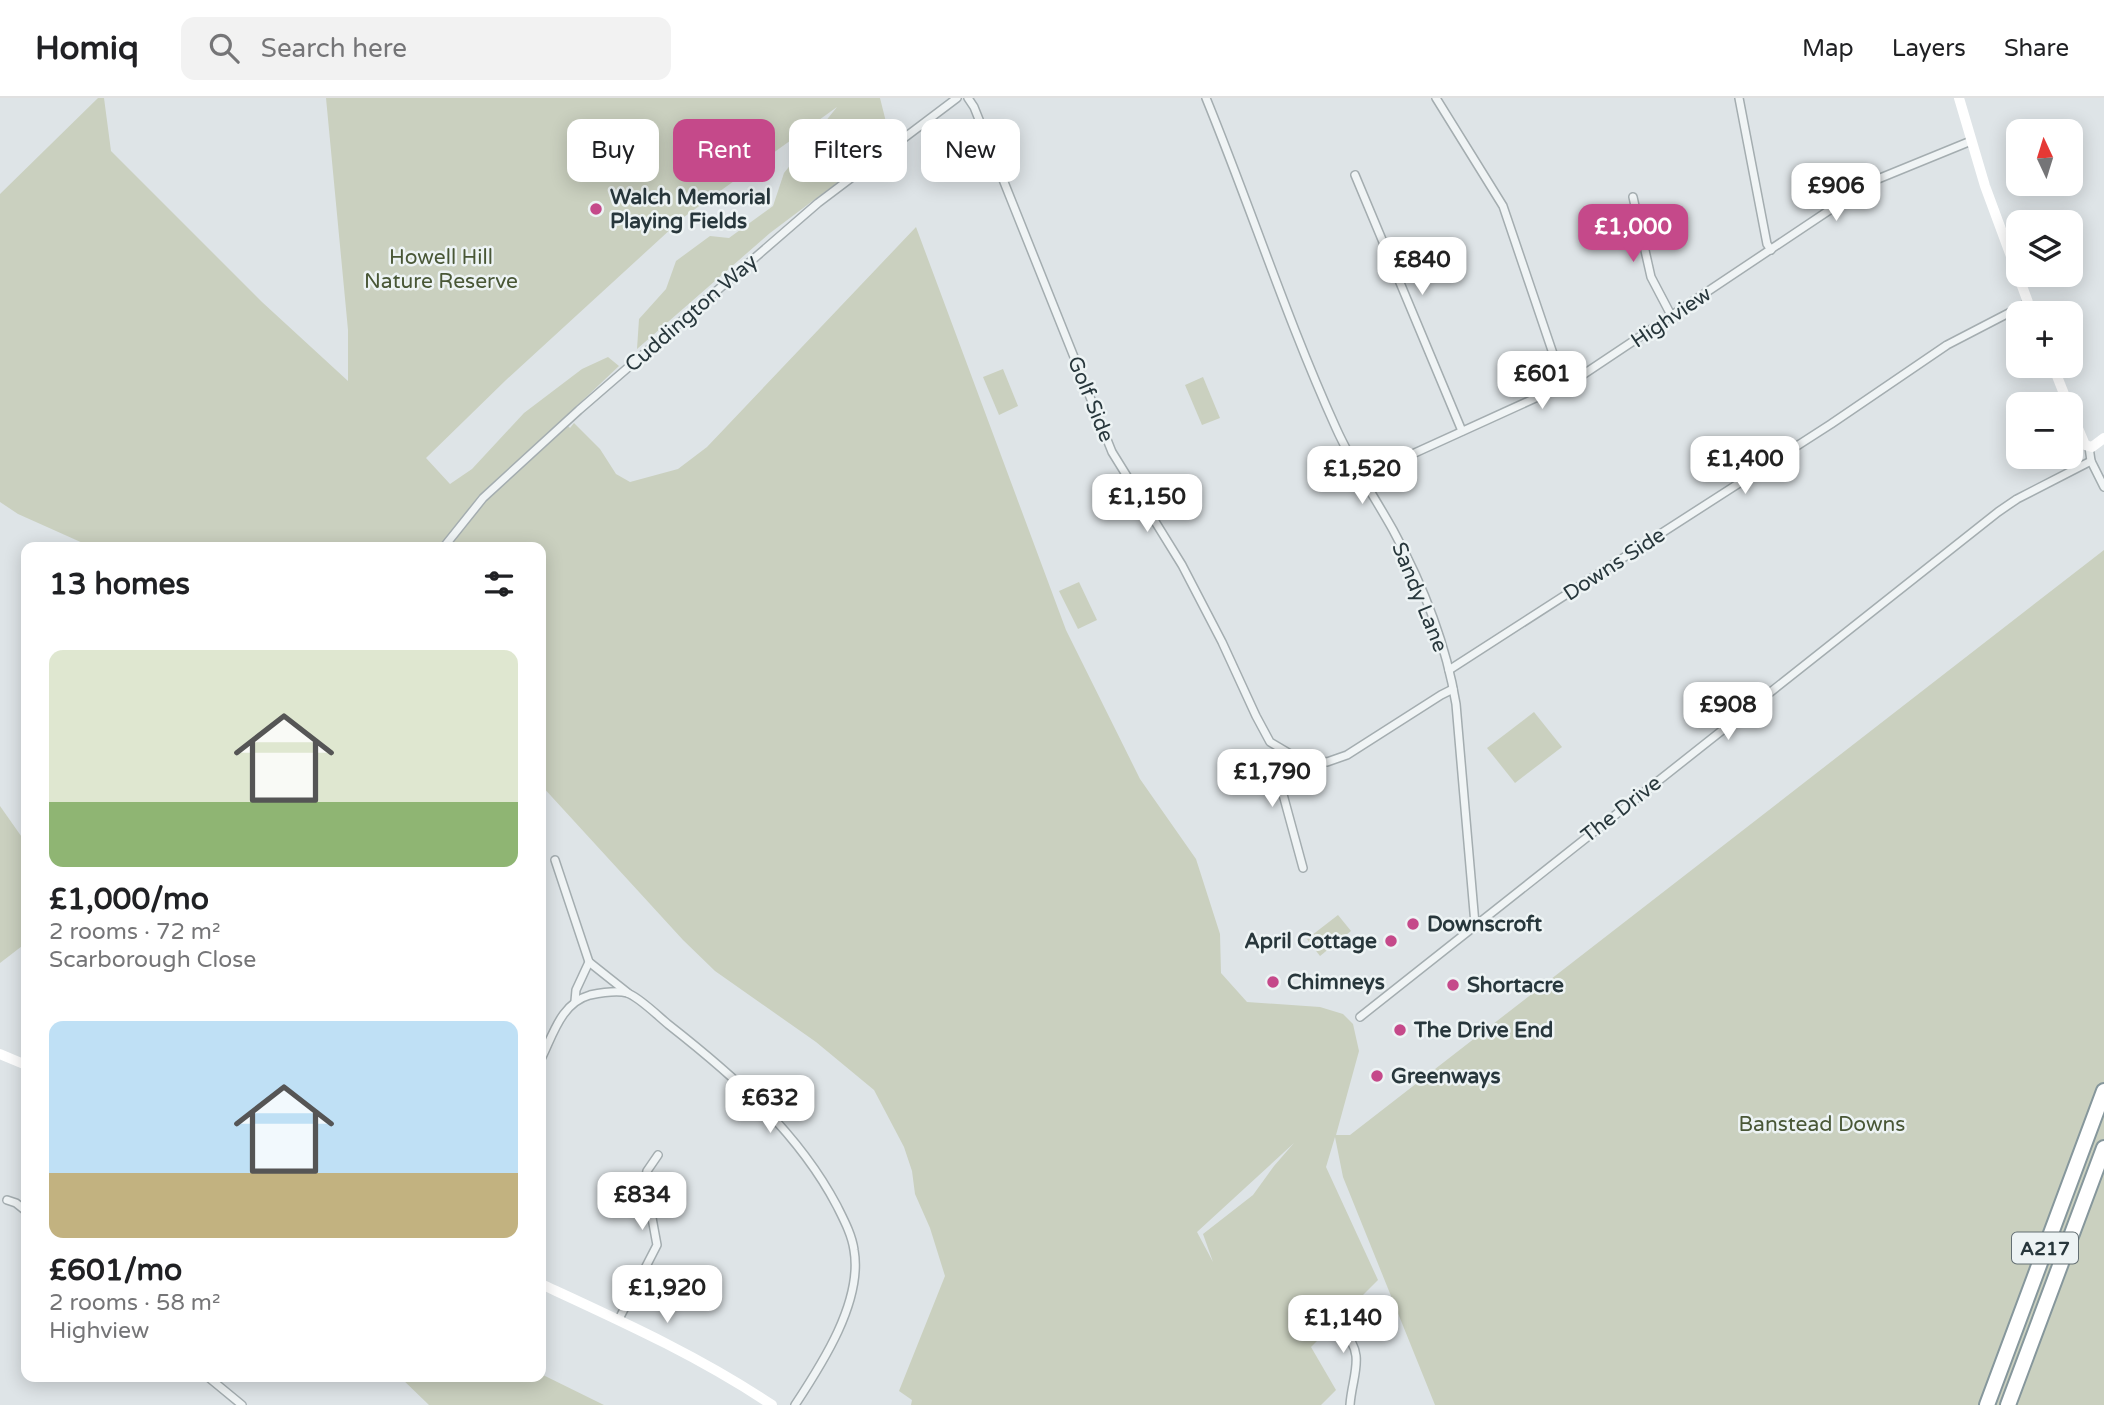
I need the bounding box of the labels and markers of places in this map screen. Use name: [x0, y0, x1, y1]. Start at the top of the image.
pin: £906: [1795, 164, 1877, 223]
place label: Walch Memorial Playing Fields: [610, 185, 771, 234]
marker: Walch Memorial Playing Fields: [588, 201, 604, 217]
pin: £1,000: [1576, 204, 1690, 264]
pin: £840: [1381, 238, 1463, 297]
pin: £601: [1501, 352, 1583, 411]
pin: £1,400: [1688, 436, 1802, 496]
pin: £1,520: [1305, 446, 1419, 506]
pin: £1,150: [1090, 474, 1204, 534]
pin: £908: [1687, 682, 1769, 742]
pin: £1,790: [1215, 750, 1329, 809]
place label: Downscroft: [1427, 912, 1542, 937]
marker: Downscroft: [1405, 916, 1421, 932]
place label: April Cottage: [1244, 929, 1377, 954]
marker: April Cottage: [1383, 933, 1399, 949]
place label: Chimneys: [1287, 970, 1385, 995]
place label: Shortacre: [1467, 973, 1564, 998]
marker: Chimneys: [1265, 974, 1281, 990]
marker: Shortacre: [1445, 977, 1461, 993]
place label: The Drive End: [1413, 1018, 1553, 1043]
marker: The Drive End: [1392, 1022, 1408, 1038]
place label: Greenways: [1391, 1064, 1500, 1089]
marker: Greenways: [1369, 1068, 1385, 1084]
pin: £632: [729, 1076, 811, 1135]
pin: £834: [601, 1172, 683, 1232]
pin: £1,920: [610, 1266, 724, 1325]
pin: £1,140: [1286, 1296, 1400, 1355]

